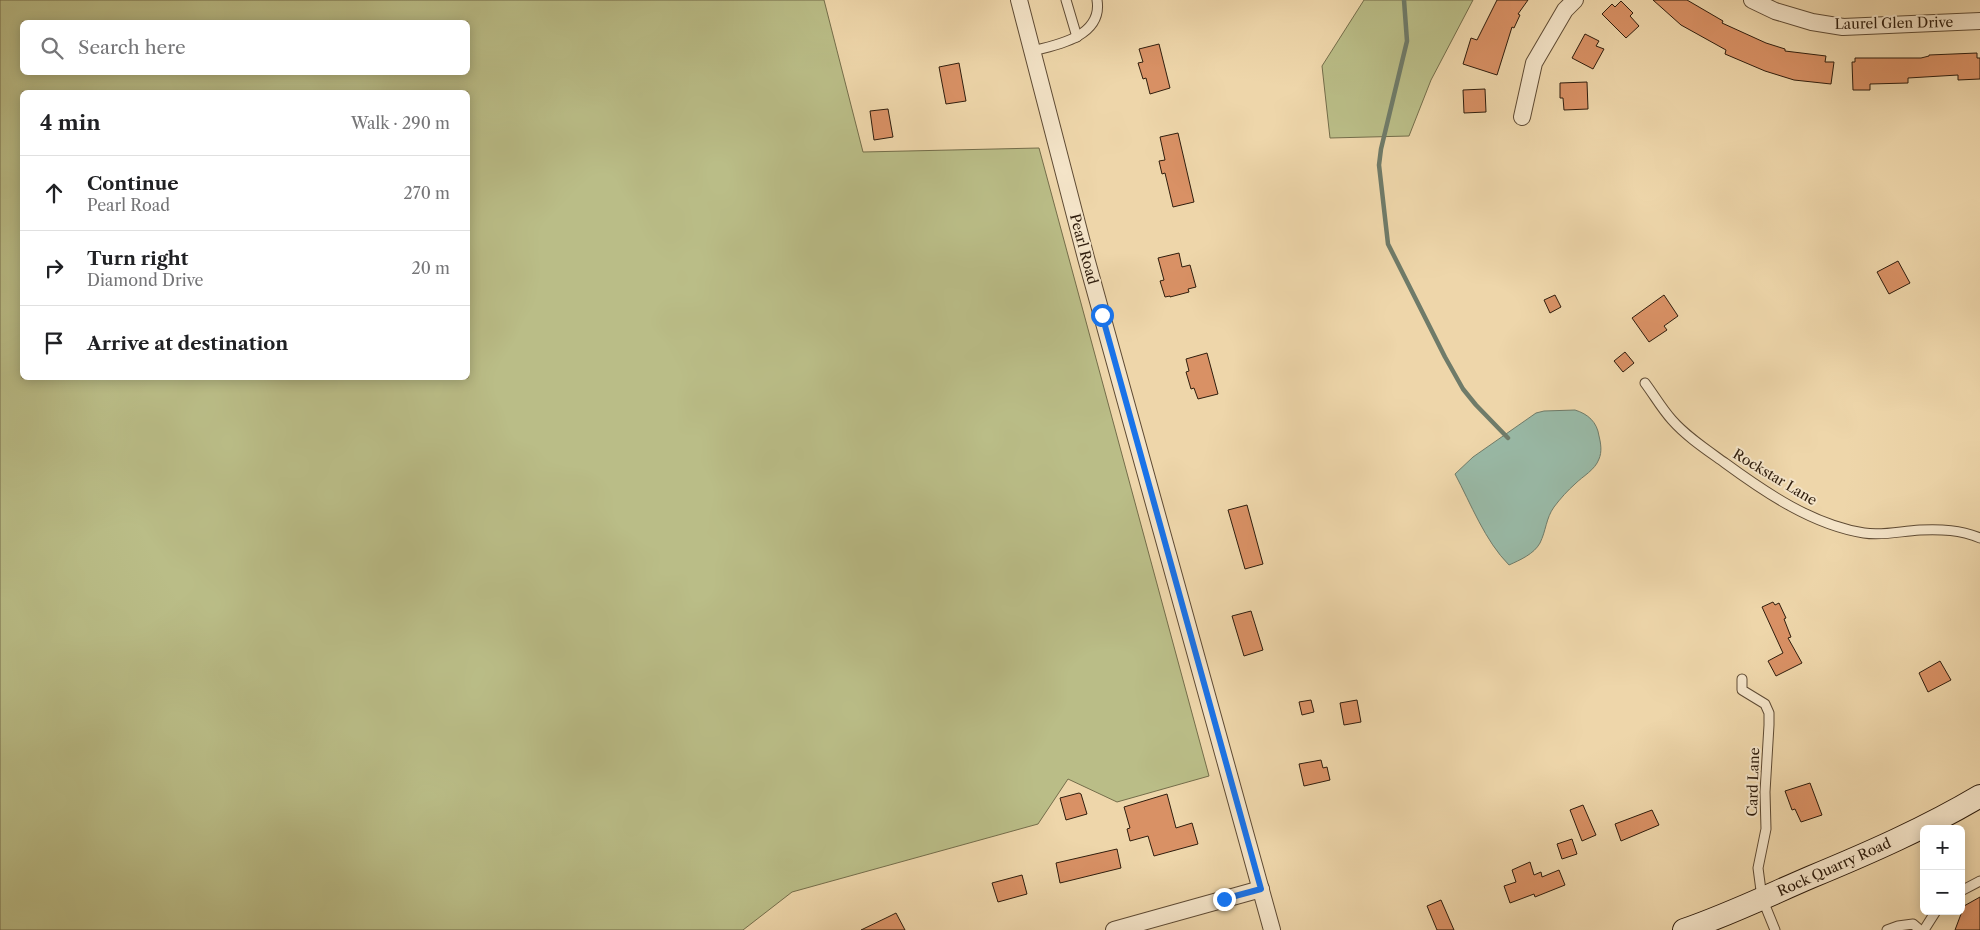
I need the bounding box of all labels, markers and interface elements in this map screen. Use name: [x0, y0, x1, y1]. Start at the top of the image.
street label: Laurel Glen Drive: [1834, 13, 1954, 33]
search box: [20, 20, 470, 75]
icon: search: [38, 34, 66, 62]
text: Search here: [78, 36, 186, 59]
text: 4 min: [40, 110, 101, 135]
text: Walk · 290 m: [351, 113, 450, 133]
text: Continue: [87, 172, 179, 195]
icon: ahead: [40, 179, 68, 207]
text: 270 m: [404, 183, 450, 203]
text: Pearl Road: [87, 195, 170, 215]
street label: Pearl Road: [1066, 212, 1102, 287]
text: Turn right: [87, 247, 188, 270]
icon: right: [40, 254, 68, 282]
text: 20 m: [411, 258, 450, 278]
text: Diamond Drive: [87, 270, 204, 290]
route start: [1091, 304, 1114, 327]
icon: arrive: [40, 329, 68, 357]
text: Arrive at destination: [87, 332, 288, 355]
street label: Rockstar Lane: [1730, 445, 1820, 509]
street label: Card Lane: [1743, 747, 1763, 817]
map controls: [1920, 825, 1965, 915]
button: +: [1920, 825, 1965, 870]
street label: Rock Quarry Road: [1774, 834, 1894, 900]
button: −: [1920, 870, 1965, 915]
route end: [1213, 888, 1236, 911]

